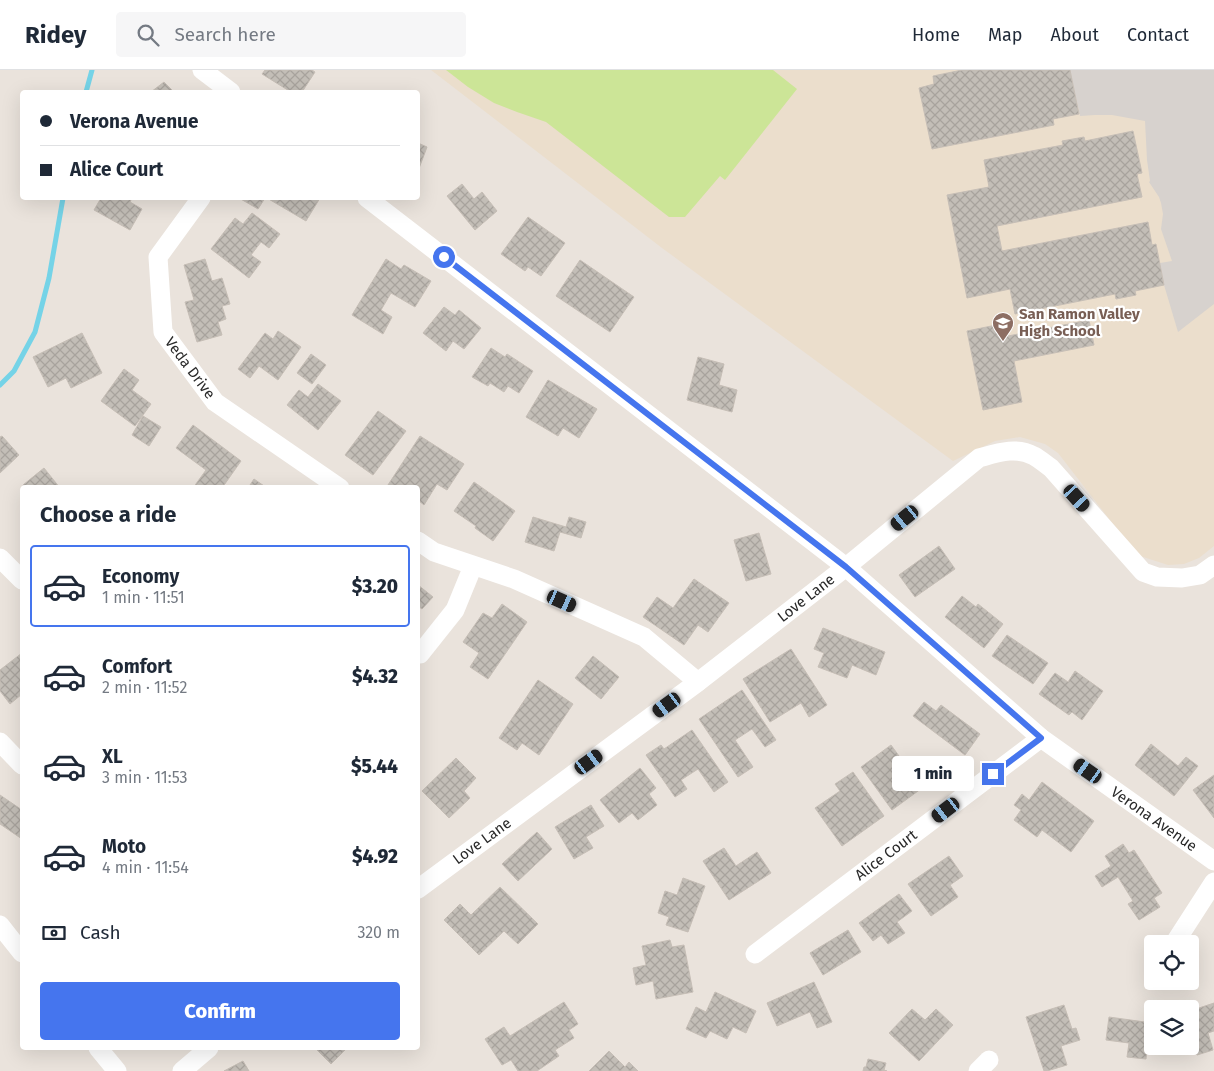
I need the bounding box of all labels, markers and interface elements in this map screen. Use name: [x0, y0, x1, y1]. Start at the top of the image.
search box: [116, 12, 466, 57]
text: Ridey: [25, 21, 86, 49]
icon: search: [134, 21, 162, 49]
text: Search here: [174, 23, 276, 46]
text: Home: [912, 24, 960, 46]
text: Map: [988, 24, 1022, 46]
text: About: [1050, 24, 1099, 46]
text: Contact: [1127, 24, 1189, 46]
text: Verona Avenue: [70, 110, 198, 133]
text: Alice Court: [70, 158, 163, 181]
route start: [433, 246, 455, 268]
place label: San Ramon Valley High School: [1019, 305, 1140, 340]
school or university icon: San Ramon Valley High School: [991, 311, 1015, 342]
street label: Veda Drive: [161, 334, 219, 402]
car: [1061, 482, 1092, 514]
text: Choose a ride: [40, 501, 176, 528]
car: [888, 503, 921, 533]
icon: car: [42, 564, 87, 609]
text: Economy: [102, 565, 179, 588]
street label: Love Lane: [774, 570, 838, 626]
text: $3.20: [352, 575, 398, 598]
text: 1 min · 11:51: [102, 588, 185, 607]
car: [545, 588, 578, 614]
icon: car: [42, 654, 87, 699]
text: Comfort: [102, 655, 172, 678]
text: $4.32: [352, 665, 398, 688]
text: 2 min · 11:52: [102, 678, 187, 697]
car: [650, 690, 683, 720]
icon: car: [42, 744, 87, 789]
text: XL: [102, 745, 123, 768]
car: [572, 747, 605, 777]
text: $5.44: [351, 755, 398, 778]
callout: 1 min: [893, 756, 976, 792]
car: [1071, 756, 1104, 786]
route end: [982, 763, 1004, 785]
text: 1 min: [914, 764, 952, 783]
text: 3 min · 11:53: [102, 768, 188, 787]
street label: Verona Avenue: [1107, 783, 1201, 855]
car: [929, 795, 962, 825]
street label: Love Lane: [449, 814, 515, 868]
street label: Alice Court: [851, 825, 921, 884]
icon: car: [42, 834, 87, 879]
text: Moto: [102, 835, 146, 858]
text: $4.92: [352, 845, 398, 868]
text: 4 min · 11:54: [102, 858, 189, 877]
icon: cash: [40, 919, 68, 947]
text: Cash: [80, 921, 121, 944]
text: 320 m: [357, 923, 400, 942]
map controls: [1144, 935, 1199, 1055]
button: locate: [1144, 935, 1199, 990]
button: Confirm: [40, 982, 400, 1040]
button: layers: [1144, 1000, 1199, 1055]

